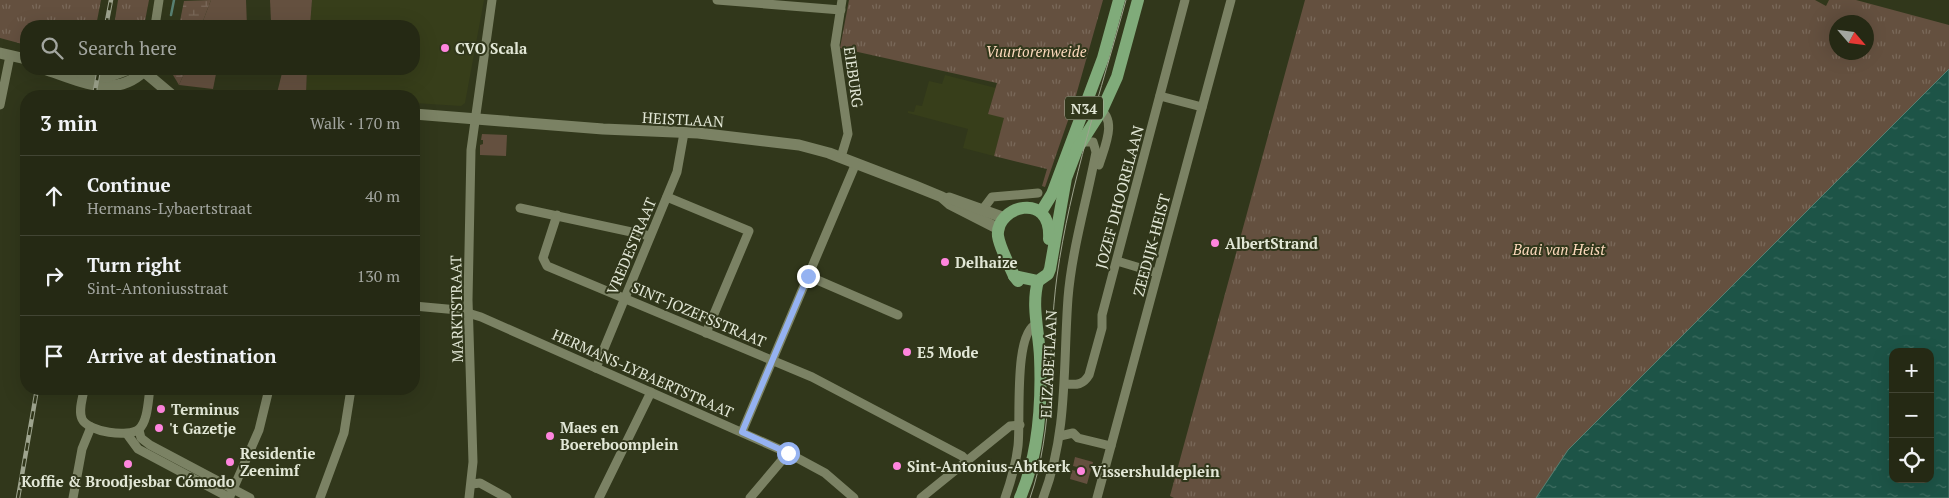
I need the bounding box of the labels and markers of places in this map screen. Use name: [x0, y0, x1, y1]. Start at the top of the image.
place label: CVO Scala: [455, 38, 528, 58]
marker: CVO Scala: [439, 42, 451, 54]
place label: AlbertStrand: [1225, 233, 1318, 253]
marker: AlbertStrand: [1209, 237, 1221, 249]
place label: Delhaize: [955, 252, 1018, 272]
marker: Delhaize: [939, 256, 951, 268]
place label: E5 Mode: [917, 342, 979, 362]
marker: E5 Mode: [901, 346, 913, 358]
place label: Terminus: [171, 399, 240, 419]
marker: Terminus: [155, 403, 167, 415]
place label: Maes en Boereboomplein: [560, 417, 679, 454]
place label: 't Gazetje: [169, 418, 236, 438]
marker: 't Gazetje: [153, 422, 165, 434]
marker: Maes en Boereboomplein: [544, 430, 556, 442]
place label: Residentie Zeenimf: [240, 443, 316, 480]
marker: Residentie Zeenimf: [224, 456, 236, 468]
place label: Sint-Antonius-Abtkerk: [907, 456, 1071, 476]
marker: Koffie & Broodjesbar Cómodo: [122, 458, 134, 470]
marker: Sint-Antonius-Abtkerk: [891, 460, 903, 472]
place label: Vissershuldeplein: [1091, 461, 1220, 481]
marker: Vissershuldeplein: [1075, 465, 1087, 477]
place label: Koffie & Broodjesbar Cómodo: [21, 471, 235, 491]

